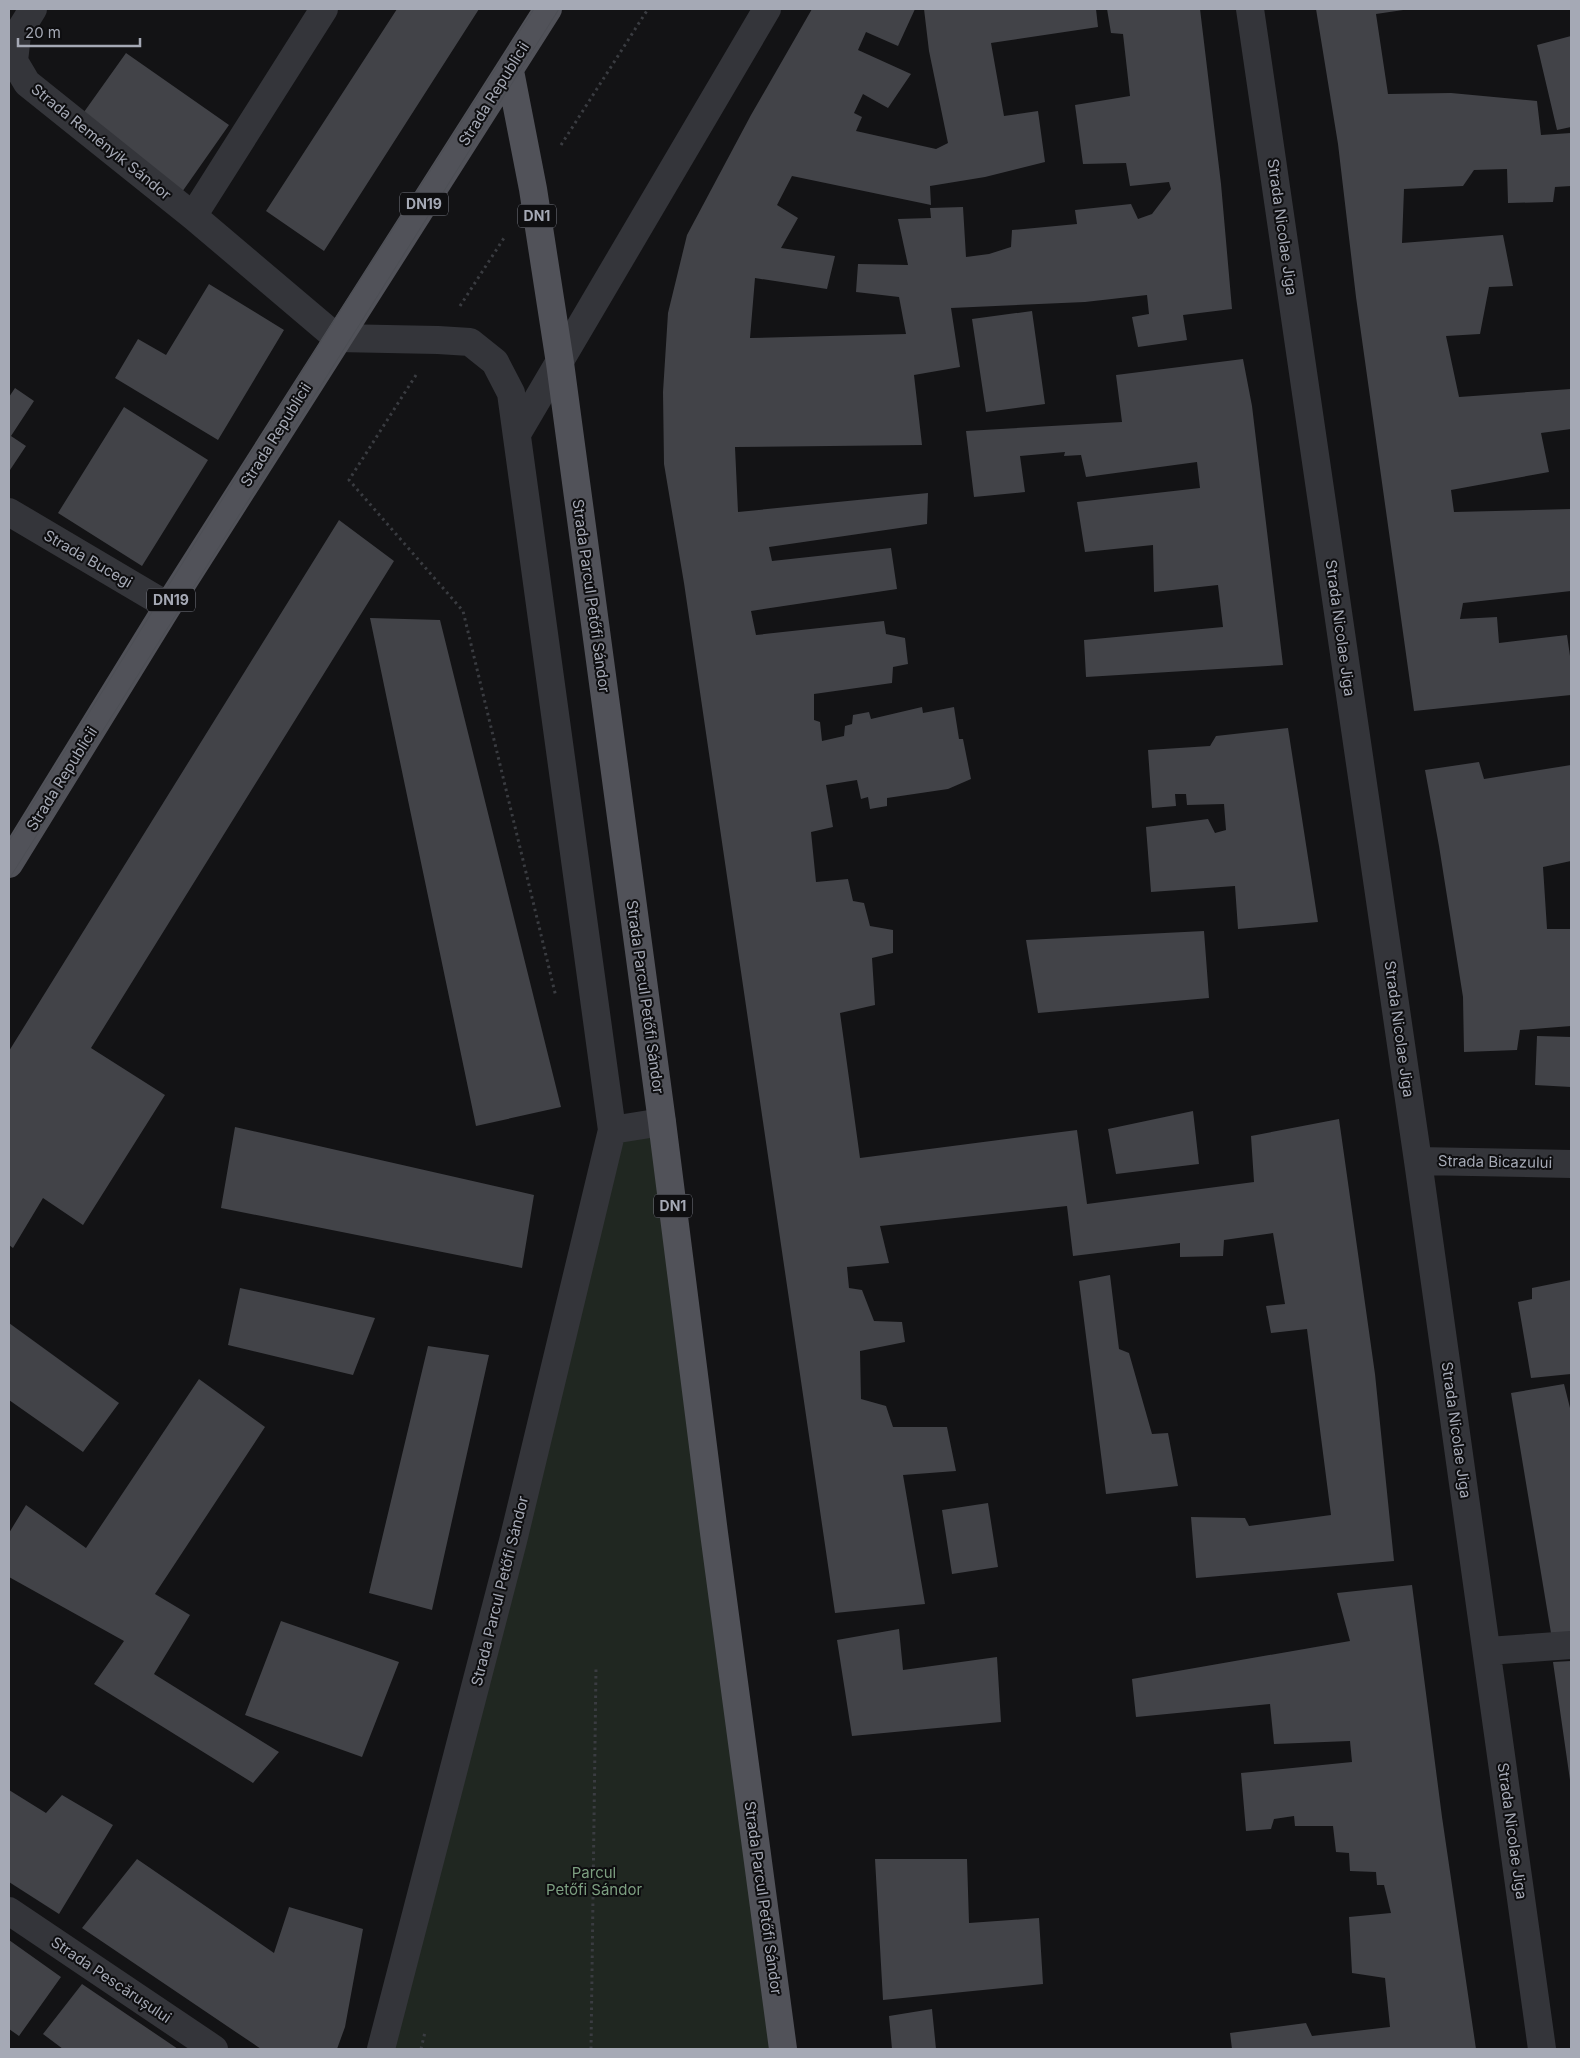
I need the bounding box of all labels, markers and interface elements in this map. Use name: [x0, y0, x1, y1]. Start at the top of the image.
scale bar: [18, 15, 140, 47]
text: 20 m: [25, 23, 61, 42]
street label: Strada Republicii: [454, 38, 533, 149]
street label: Strada Reményik Sándor: [28, 79, 175, 204]
street label: Strada Nicolae Jiga: [1264, 157, 1301, 296]
road number: DN19: [400, 192, 448, 215]
road number: DN1: [518, 205, 556, 228]
street label: Strada Republicii: [236, 379, 315, 490]
street label: Strada Parcul Petőfi Sándor: [568, 498, 615, 694]
street label: Strada Bucegi: [41, 526, 136, 592]
street label: Strada Nicolae Jiga: [1322, 558, 1359, 697]
road number: DN19: [147, 588, 195, 612]
street label: Strada Republicii: [22, 723, 101, 834]
street label: Strada Parcul Petőfi Sándor: [622, 899, 669, 1095]
street label: Strada Nicolae Jiga: [1381, 959, 1418, 1098]
street label: Strada Bicazului: [1438, 1151, 1552, 1172]
road number: DN1: [654, 1194, 692, 1218]
street label: Strada Nicolae Jiga: [1438, 1360, 1475, 1499]
street label: Strada Parcul Petőfi Sándor: [467, 1494, 532, 1688]
street label: Strada Nicolae Jiga: [1494, 1761, 1531, 1900]
street label: Strada Parcul Petőfi Sándor: [740, 1800, 787, 1996]
park label: Parcul Petőfi Sándor: [546, 1863, 642, 1899]
street label: Strada Pescărușului: [47, 1932, 175, 2027]

